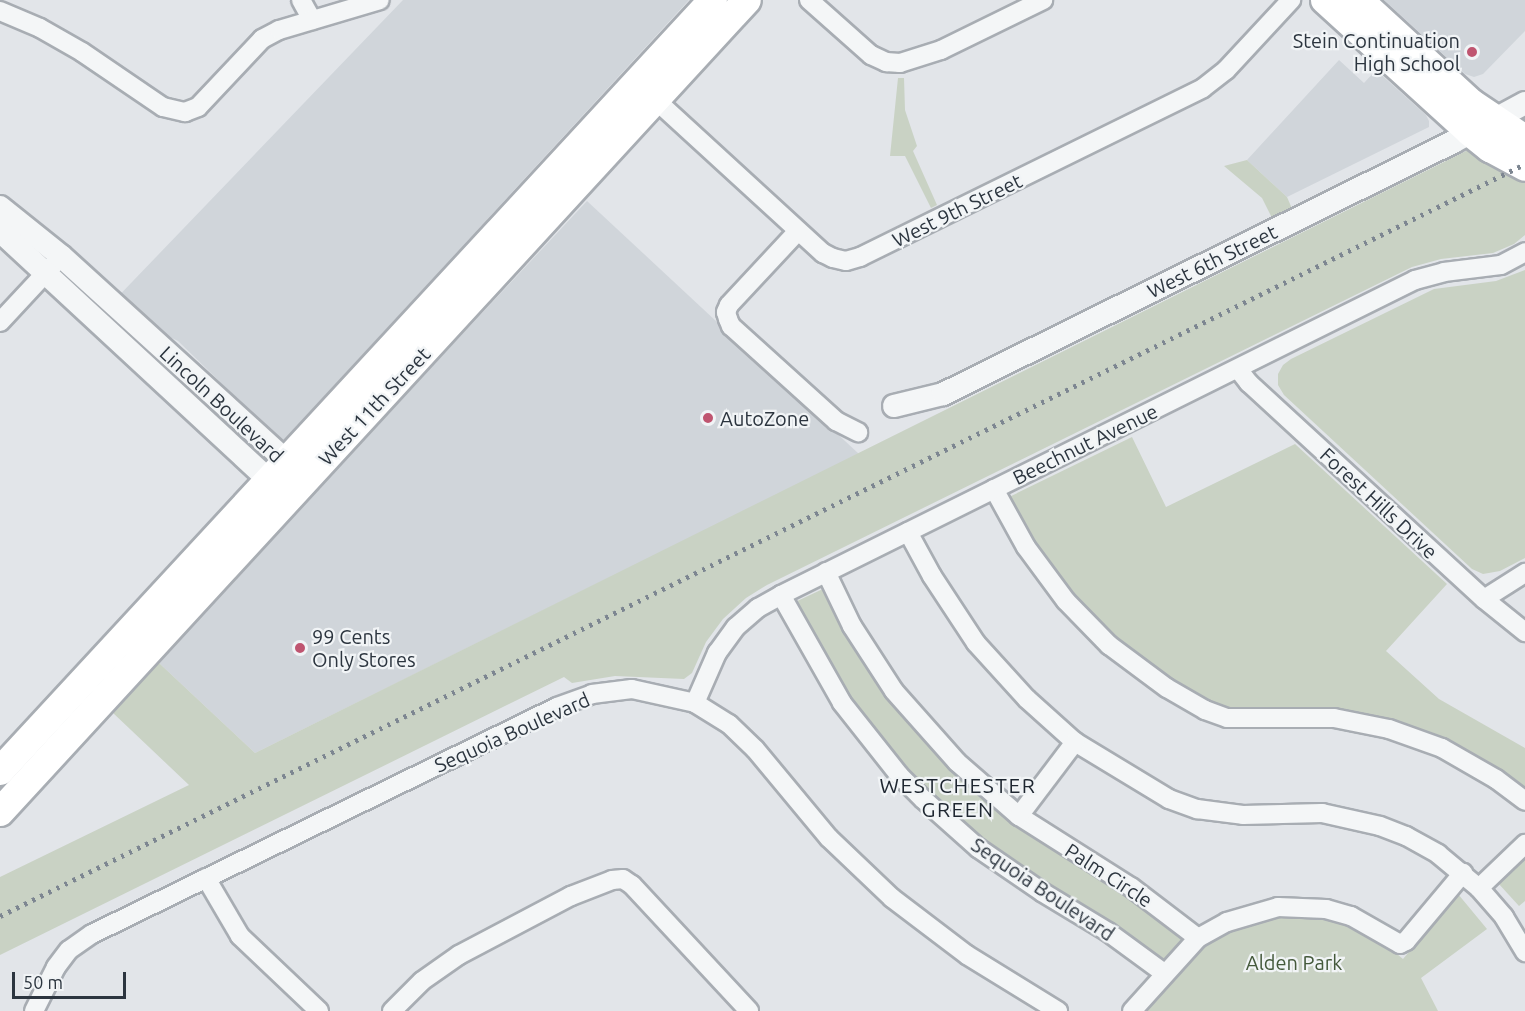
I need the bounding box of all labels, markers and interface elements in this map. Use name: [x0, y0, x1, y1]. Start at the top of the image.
place label: Stein Continuation High School: [1293, 28, 1460, 75]
marker: Stein Continuation High School: [1465, 45, 1479, 59]
street label: West 9th Street: [888, 168, 1026, 252]
street label: West 6th Street: [1143, 219, 1281, 303]
street label: Lincoln Boulevard: [155, 341, 289, 467]
street label: West 11th Street: [313, 342, 435, 470]
street label: Beechnut Avenue: [1009, 399, 1161, 489]
place label: AutoZone: [720, 406, 809, 430]
marker: AutoZone: [701, 411, 715, 425]
street label: Forest Hills Drive: [1315, 442, 1443, 564]
place label: 99 Cents Only Stores: [312, 624, 416, 671]
marker: 99 Cents Only Stores: [293, 641, 307, 655]
street label: Sequoia Boulevard: [431, 687, 593, 777]
district label: WESTCHESTER GREEN: [880, 772, 1036, 822]
street label: Sequoia Boulevard: [967, 832, 1119, 946]
street label: Palm Circle: [1061, 838, 1157, 912]
park label: Alden Park: [1246, 950, 1342, 974]
scale bar: [15, 960, 129, 998]
text: 50 m: [23, 972, 63, 992]

